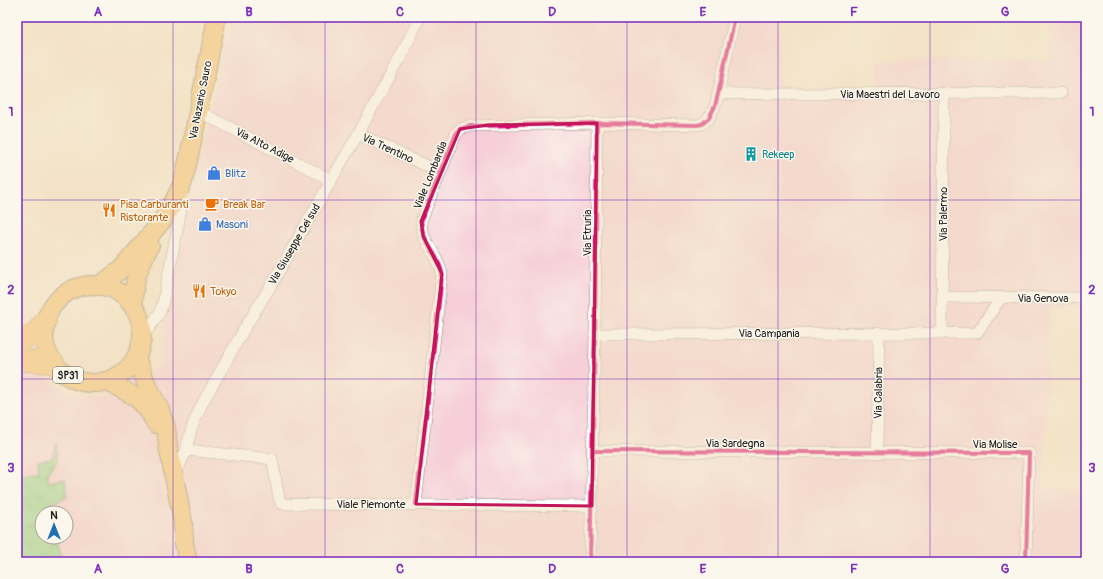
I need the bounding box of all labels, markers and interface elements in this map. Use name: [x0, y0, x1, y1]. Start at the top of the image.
text: A: [94, 4, 103, 20]
text: B: [245, 4, 253, 20]
text: C: [396, 4, 404, 20]
text: D: [548, 4, 556, 20]
text: E: [700, 4, 707, 20]
text: F: [850, 4, 858, 20]
text: G: [1001, 4, 1010, 20]
street label: Via Nazario Sauro: [186, 59, 215, 141]
street label: Via Maestri del Lavoro: [840, 88, 940, 101]
text: 1: [8, 104, 14, 120]
text: 1: [1089, 104, 1095, 120]
street label: Via Alto Adige: [233, 125, 297, 166]
street label: Via Trentino: [360, 131, 416, 166]
street label: Viale Lombardia: [411, 139, 450, 211]
building icon: Rekeep: [743, 146, 759, 162]
place label: Rekeep: [762, 148, 794, 161]
shop icon: Blitz: [206, 165, 222, 181]
place label: Blitz: [225, 167, 246, 180]
street label: Via Palermo: [937, 187, 950, 241]
cafe icon: Break Bar: [204, 196, 220, 212]
place label: Pisa Carburanti Ristorante: [120, 198, 188, 224]
place label: Break Bar: [223, 198, 266, 211]
street label: Via Giuseppe Cei sud: [266, 201, 323, 287]
restaurant icon: Pisa Carburanti Ristorante: [101, 202, 117, 218]
street label: Via Etruria: [581, 210, 594, 256]
shop icon: Masoni: [197, 216, 213, 232]
place label: Masoni: [216, 218, 248, 231]
text: 2: [7, 282, 15, 298]
text: 2: [1088, 282, 1096, 298]
restaurant icon: Tokyo: [191, 283, 207, 299]
place label: Tokyo: [210, 285, 237, 298]
street label: Via Genova: [1018, 292, 1068, 305]
street label: Via Campania: [739, 327, 800, 340]
road number: SP31: [53, 367, 83, 383]
street label: Via Calabria: [872, 367, 885, 419]
street label: Via Sardegna: [705, 437, 765, 450]
street label: Via Molise: [973, 438, 1018, 451]
text: 3: [7, 460, 15, 476]
text: 3: [1088, 460, 1096, 476]
street label: Viale Piemonte: [337, 498, 406, 511]
north arrow: [34, 505, 74, 545]
text: N: [50, 509, 58, 522]
text: A: [94, 561, 103, 577]
text: B: [245, 561, 253, 577]
text: C: [396, 561, 404, 577]
text: D: [548, 561, 556, 577]
text: E: [700, 561, 707, 577]
text: F: [850, 561, 858, 577]
text: G: [1001, 561, 1010, 577]

